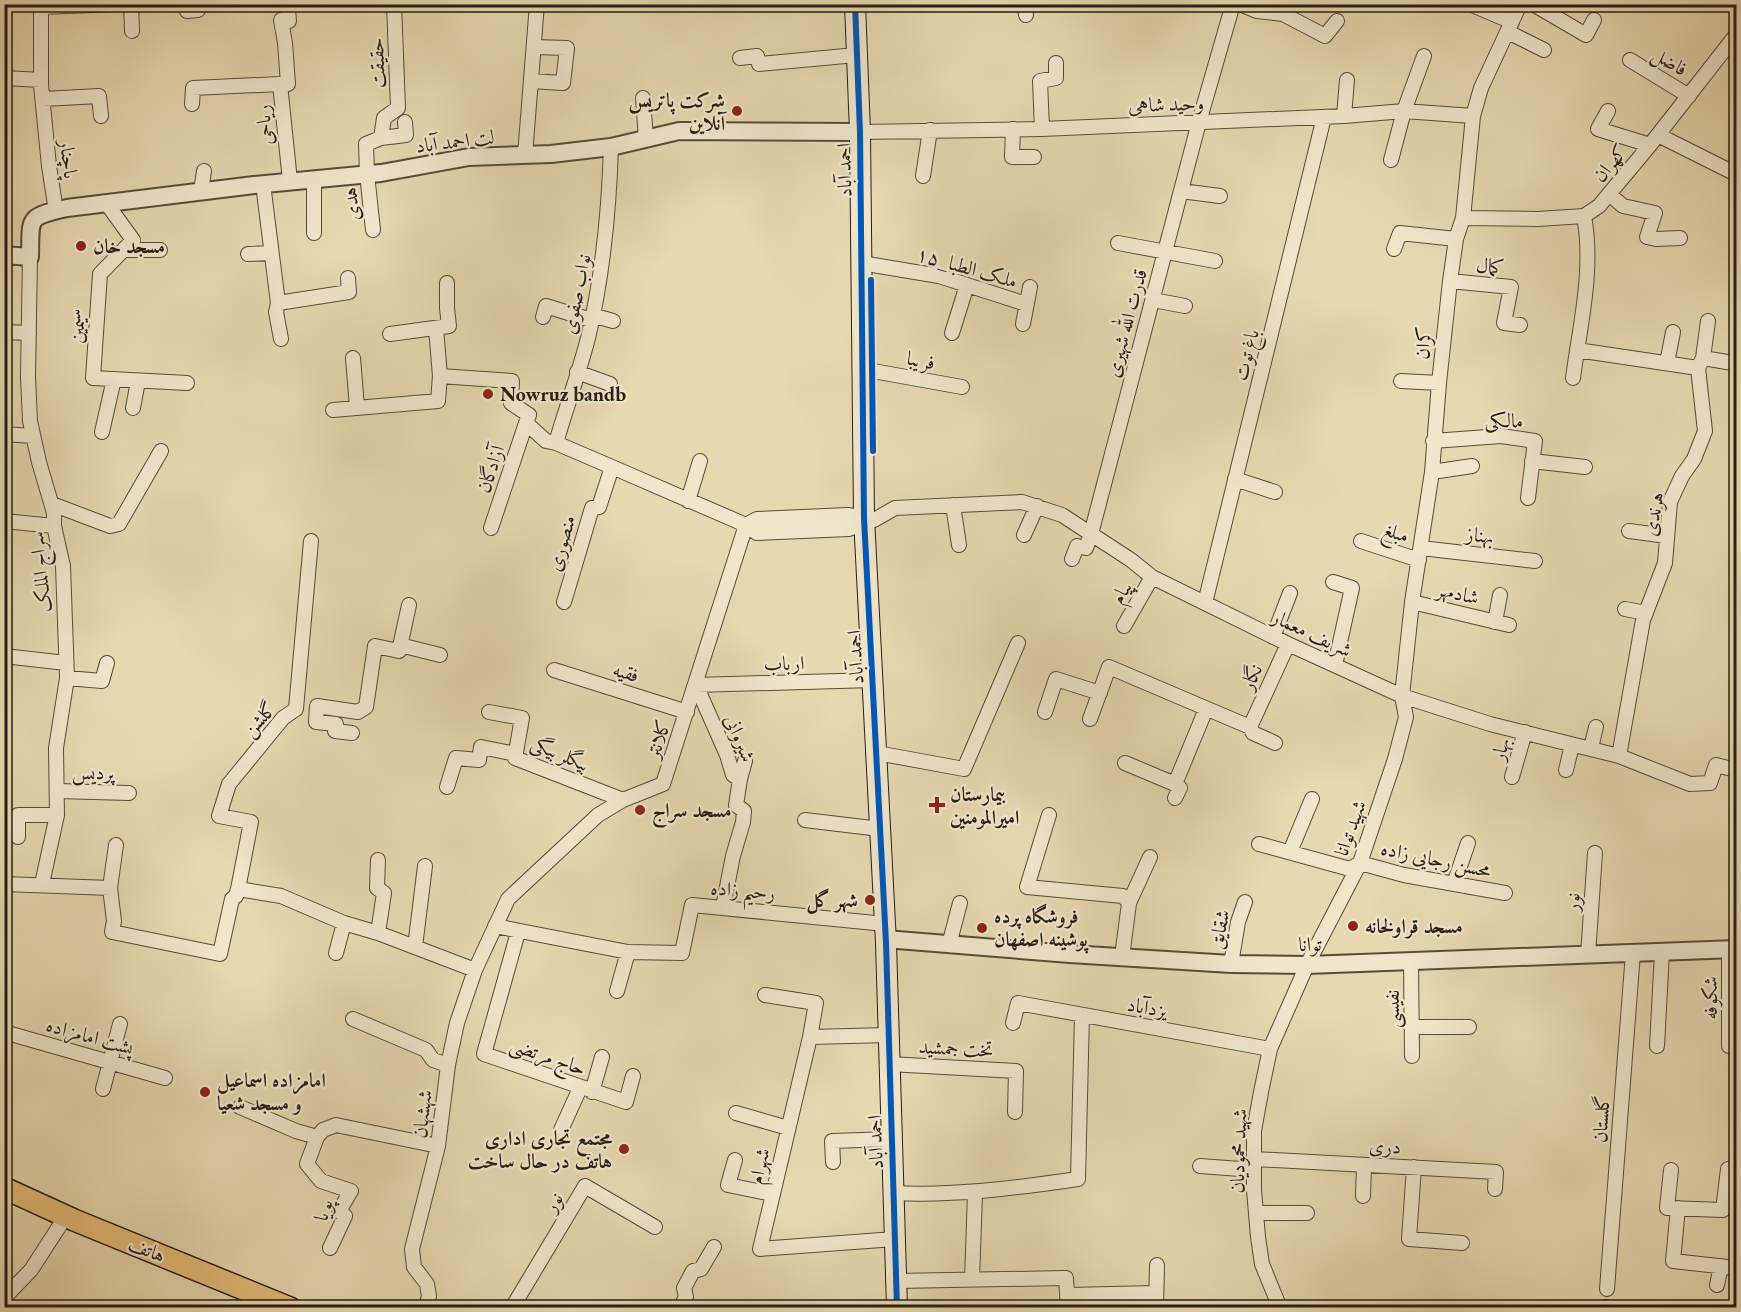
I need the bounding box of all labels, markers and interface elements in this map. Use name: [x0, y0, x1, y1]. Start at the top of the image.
street label: حقیقت: [363, 37, 391, 89]
street label: فاضل: [1646, 40, 1693, 83]
place label: شرکت پاتریس آنلاین: [628, 87, 728, 136]
street label: وحید شاهی: [1128, 90, 1204, 118]
street label: ریاحی: [249, 103, 279, 147]
marker: شرکت پاتریس آنلاین: [730, 104, 744, 118]
street label: لت احمد آباد: [414, 123, 496, 159]
street label: پاچنار: [51, 136, 84, 181]
street label: کهران: [1587, 139, 1633, 187]
street label: احمد آباد: [831, 143, 857, 197]
street label: هدی: [336, 186, 366, 222]
place label: مسجد خان: [93, 233, 165, 259]
marker: مسجد خان: [74, 239, 88, 253]
street label: ۱۵_ملک الطبا: [914, 240, 1020, 294]
street label: نواب صفوی: [555, 251, 597, 336]
street label: کمال: [1475, 252, 1505, 280]
street label: قدرت الله شهیری: [1097, 265, 1153, 380]
street label: سیمین: [63, 308, 91, 344]
street label: کران: [1408, 325, 1438, 361]
street label: باغ توت: [1227, 326, 1270, 385]
street label: فریبا: [905, 345, 937, 375]
place label: Nowruz bandb: [500, 381, 626, 407]
marker: Nowruz bandb: [481, 387, 495, 401]
street label: مالکی: [1484, 406, 1524, 435]
street label: آزادگان: [470, 439, 511, 496]
street label: هرندی: [1636, 490, 1670, 538]
street label: منصوری: [541, 512, 581, 574]
street label: مبلغ: [1378, 516, 1413, 553]
street label: بهناز: [1463, 520, 1496, 550]
street label: سراج الملک: [23, 530, 62, 614]
street label: شادمهر: [1432, 575, 1482, 610]
street label: پیام: [1104, 576, 1142, 611]
street label: شریف معمار: [1266, 602, 1356, 664]
street label: احمد آباد: [841, 629, 869, 685]
street label: ارباب: [763, 650, 805, 676]
street label: فقیه: [610, 656, 642, 688]
street label: نگار: [1233, 660, 1268, 696]
street label: گلشن: [236, 696, 283, 743]
street label: شیروانی: [718, 710, 762, 766]
street label: کلانتر: [639, 716, 677, 764]
street label: بیگلر بیگی: [526, 729, 593, 778]
street label: بهار: [1484, 734, 1516, 766]
street label: پردیس: [71, 758, 117, 787]
place label: بیمارستان امیرالمومنین: [950, 781, 1019, 830]
marker: بیمارستان امیرالمومنین: [928, 796, 946, 814]
street label: شهید توانا: [1328, 796, 1372, 860]
place label: مسجد سراج: [652, 797, 731, 829]
marker: مسجد سراج: [633, 803, 647, 817]
street label: محسن رجایی زاده: [1378, 835, 1493, 884]
street label: رحیم زاده: [709, 874, 777, 913]
place label: شهر گل: [807, 887, 858, 914]
street label: نور: [1558, 892, 1586, 914]
marker: شهر گل: [863, 893, 877, 907]
place label: فروشگاه پرده پوشینه اصفهان: [994, 903, 1089, 954]
street label: شقایق: [1202, 907, 1236, 951]
place label: مسجد قراولخانه: [1365, 913, 1463, 939]
marker: مسجد قراولخانه: [1346, 919, 1360, 933]
marker: فروشگاه پرده پوشینه اصفهان: [975, 921, 989, 935]
street label: توانا: [1298, 931, 1322, 957]
street label: شکوفه: [1697, 976, 1723, 1020]
street label: نفیسی: [1379, 990, 1407, 1028]
street label: یزدآباد: [1125, 991, 1171, 1024]
street label: پشت امامزاده: [43, 1011, 138, 1062]
street label: حاج مرتضی: [505, 1031, 590, 1086]
street label: تخت جمشید: [918, 1033, 994, 1063]
place label: امامزاده اسماعیل و مسجد شعیا: [217, 1067, 326, 1116]
marker: امامزاده اسماعیل و مسجد شعیا: [198, 1085, 212, 1099]
street label: شهشهان: [406, 1088, 438, 1140]
street label: گلستان: [1586, 1094, 1616, 1144]
street label: شهید محمودیان: [1224, 1108, 1252, 1194]
street label: احمد آباد: [861, 1115, 889, 1169]
place label: مجتمع تجاری اداری هاتف در حال ساخت: [468, 1125, 613, 1174]
street label: دری: [1368, 1132, 1402, 1160]
marker: مجتمع تجاری اداری هاتف در حال ساخت: [617, 1142, 631, 1156]
street label: شهرام: [742, 1145, 781, 1188]
street label: نور: [536, 1187, 569, 1219]
street label: پویا: [308, 1195, 341, 1224]
street label: هاتف: [125, 1230, 169, 1268]

